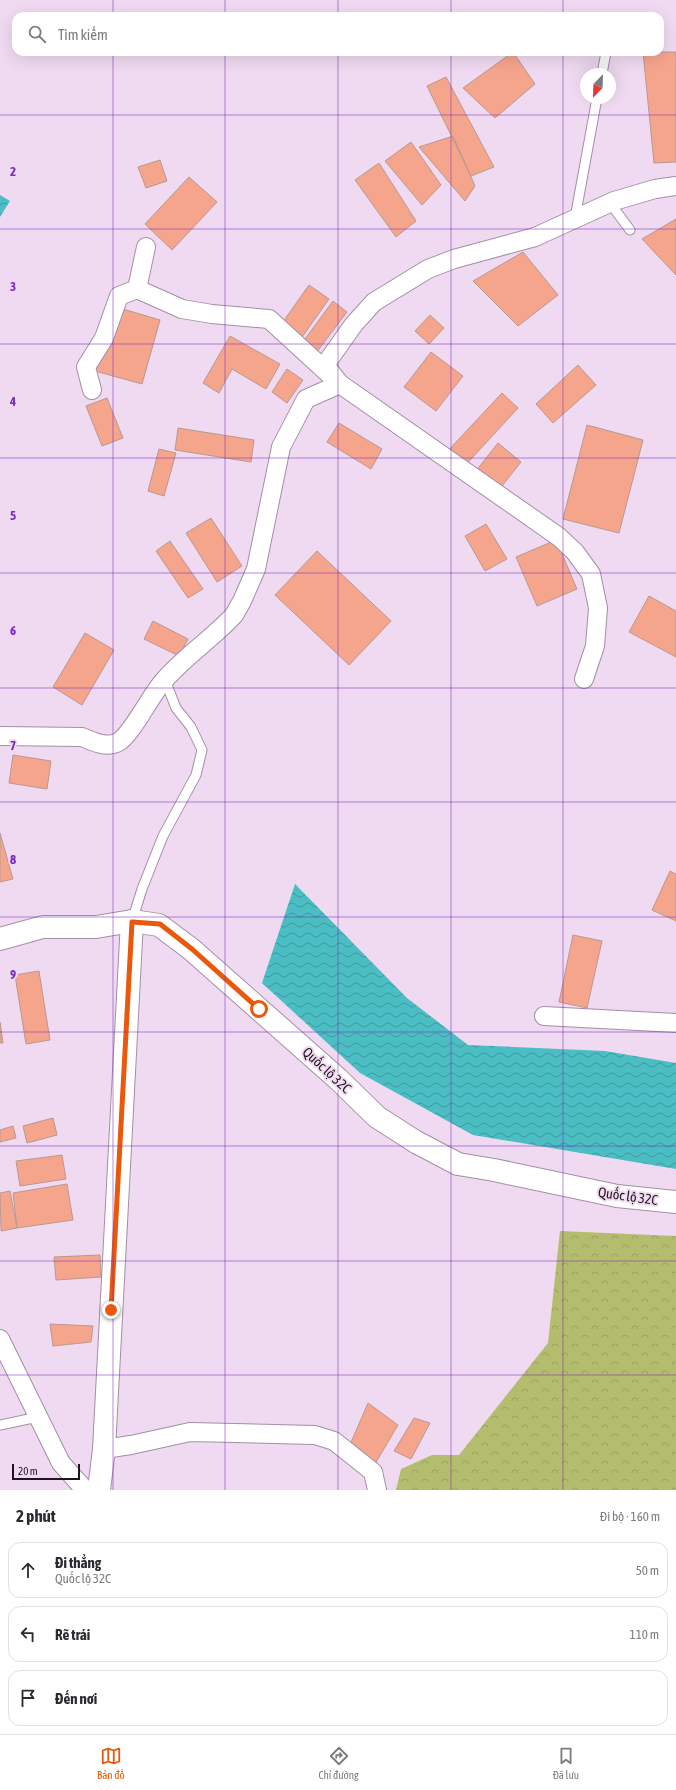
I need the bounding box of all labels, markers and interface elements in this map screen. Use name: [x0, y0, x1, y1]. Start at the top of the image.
search box: [12, 12, 664, 56]
icon: search: [26, 23, 48, 45]
text: Tìm kiếm: [58, 26, 108, 43]
north arrow: [580, 68, 616, 104]
text: 2: [10, 164, 16, 179]
text: 3: [10, 279, 16, 294]
text: 4: [9, 394, 16, 409]
text: 5: [10, 508, 16, 523]
text: 6: [10, 623, 16, 638]
text: 7: [10, 738, 16, 753]
text: 8: [10, 852, 16, 867]
text: 9: [10, 967, 16, 982]
route start: [250, 1000, 268, 1018]
street label: Quốc lộ 32C: [300, 1043, 356, 1097]
street label: Quốc lộ 32C: [597, 1183, 660, 1208]
route end: [102, 1301, 120, 1319]
scale bar: [12, 1462, 80, 1481]
text: 20 m: [18, 1465, 38, 1477]
text: 2 phút: [16, 1506, 56, 1526]
text: Đi bộ · 160 m: [600, 1509, 660, 1524]
text: Đi thẳng: [55, 1554, 101, 1571]
icon: ahead: [17, 1559, 39, 1581]
text: 50 m: [636, 1563, 659, 1578]
text: Quốc lộ 32C: [55, 1571, 111, 1586]
icon: left: [17, 1623, 39, 1645]
text: Rẽ trái: [55, 1626, 90, 1643]
text: 110 m: [630, 1627, 659, 1642]
icon: arrive: [17, 1687, 39, 1709]
text: Đến nơi: [55, 1690, 97, 1707]
tab: Bản đồ: [97, 1745, 125, 1781]
tab: Chỉ đường: [319, 1745, 359, 1781]
tab: Đã lưu: [553, 1745, 579, 1781]

